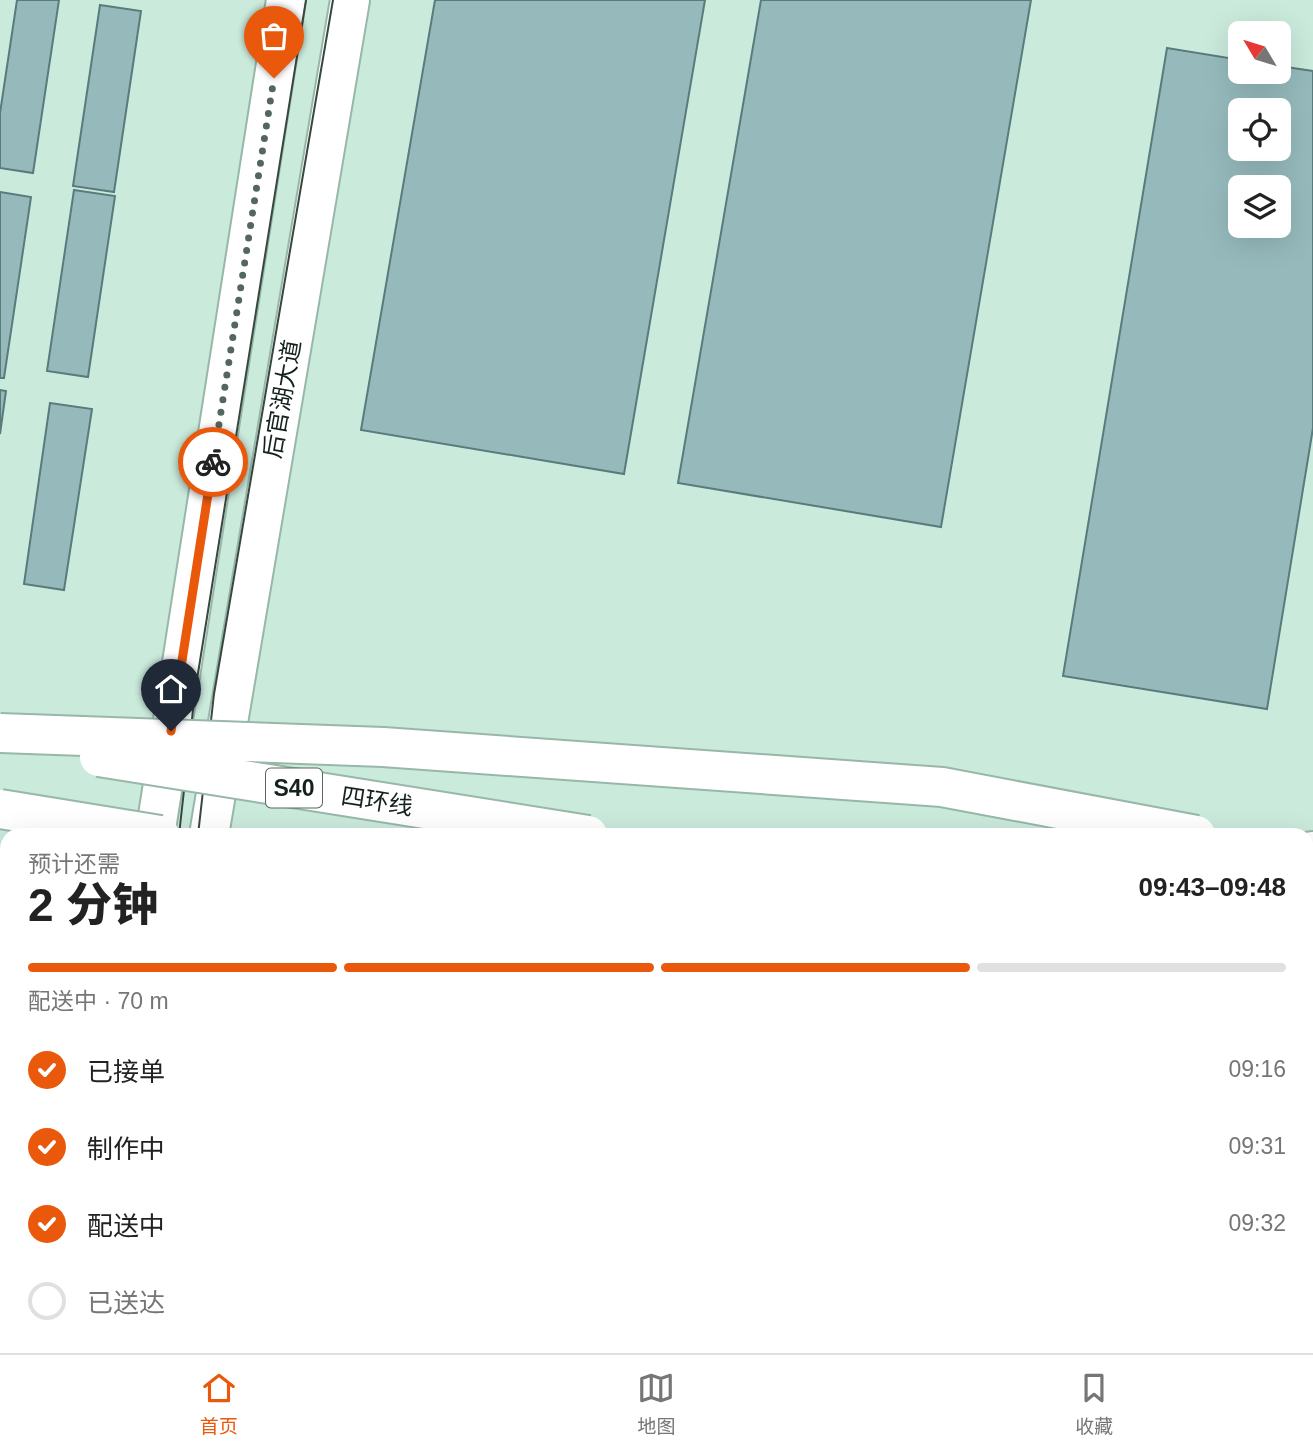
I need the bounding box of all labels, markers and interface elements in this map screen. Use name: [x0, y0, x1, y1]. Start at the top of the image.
pin: [244, 6, 304, 78]
icon: bag: [255, 17, 293, 55]
north arrow: [1228, 21, 1292, 84]
map controls: [1228, 21, 1291, 238]
button: locate: [1228, 98, 1291, 161]
button: layers: [1228, 175, 1291, 238]
street label: 后官湖大道: [258, 338, 306, 460]
courier: [178, 427, 248, 497]
icon: bike: [194, 443, 232, 481]
pin: [141, 659, 201, 731]
icon: home: [152, 670, 190, 708]
road number: S40: [266, 768, 322, 808]
street label: 四环线: [339, 782, 415, 820]
text: 预计还需: [28, 851, 120, 877]
text: 09:43–09:48: [1139, 872, 1286, 902]
text: 2 分钟: [28, 879, 158, 931]
text: 配送中 · 70 m: [28, 988, 169, 1014]
icon: check: [28, 1051, 66, 1089]
text: 09:16: [1228, 1056, 1286, 1082]
text: 已接单: [87, 1057, 165, 1087]
icon: check: [28, 1128, 66, 1166]
text: 09:31: [1228, 1133, 1286, 1159]
text: 制作中: [87, 1134, 165, 1164]
icon: check: [28, 1205, 66, 1243]
text: 09:32: [1228, 1210, 1286, 1236]
text: 配送中: [87, 1211, 165, 1241]
text: 已送达: [87, 1288, 165, 1318]
tab: 首页: [200, 1369, 238, 1438]
tab: 地图: [637, 1369, 675, 1438]
tab: 收藏: [1075, 1369, 1113, 1438]

